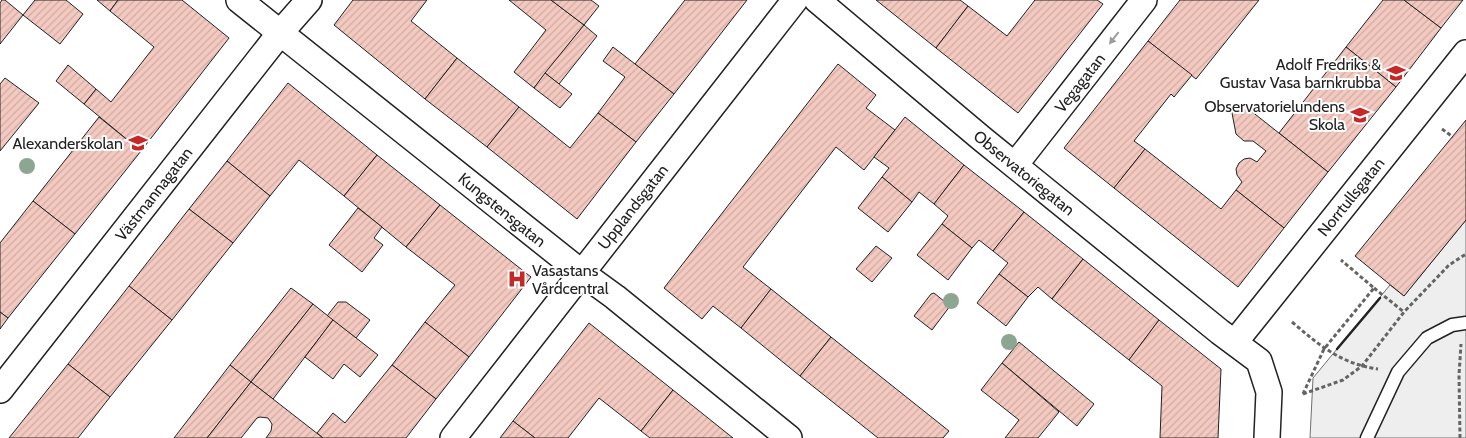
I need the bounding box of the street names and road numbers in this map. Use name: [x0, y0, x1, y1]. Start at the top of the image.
street label: Vegagatan: [1051, 49, 1109, 116]
street label: Observatoriegatan: [970, 126, 1078, 220]
street label: Västmannagatan: [112, 143, 196, 245]
street label: Norrtullsgatan: [1314, 154, 1388, 240]
street label: Upplandsgatan: [594, 161, 672, 253]
street label: Kungstensgatan: [454, 169, 550, 251]

